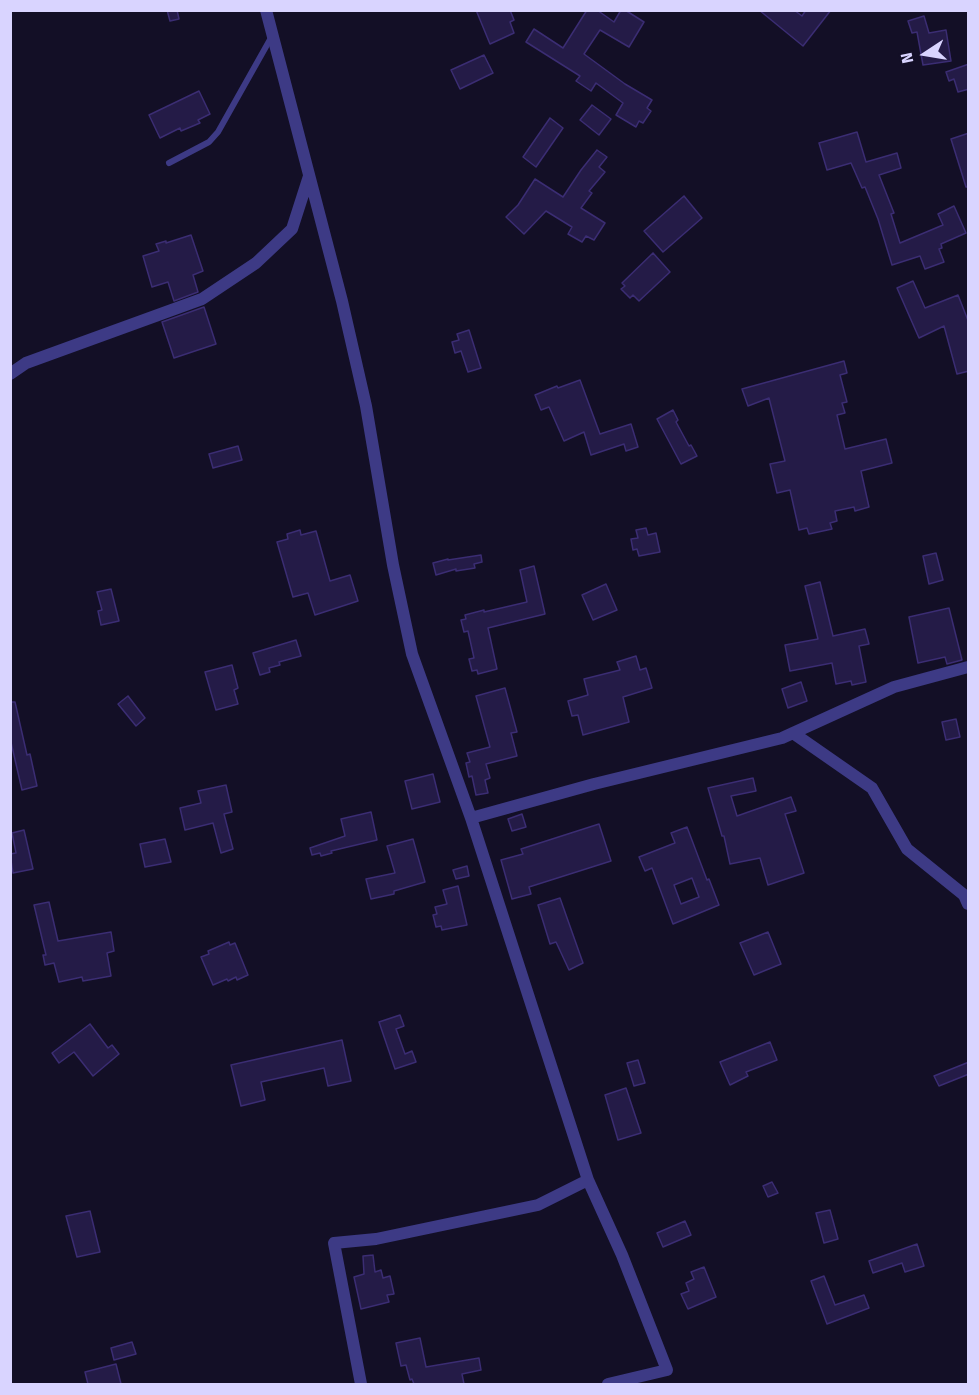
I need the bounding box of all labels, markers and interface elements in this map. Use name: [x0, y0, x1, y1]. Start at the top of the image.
north arrow: [895, 24, 955, 84]
text: N: [897, 51, 917, 65]

